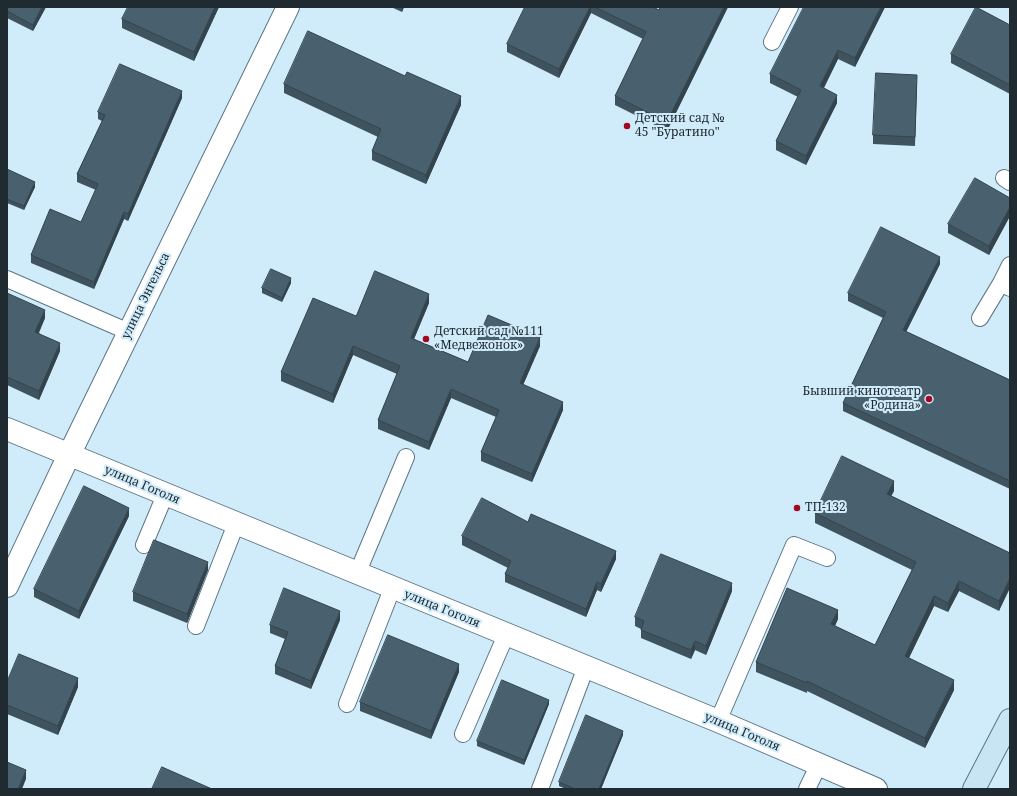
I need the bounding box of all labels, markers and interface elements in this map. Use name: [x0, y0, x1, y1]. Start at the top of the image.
place label: Детский сад № 45 "Буратино": [635, 112, 725, 140]
marker: Детский сад № 45 "Буратино": [622, 121, 632, 131]
street label: улица Энгельса: [119, 250, 173, 342]
place label: Детский сад №111 «Медвежонок»: [434, 325, 544, 353]
marker: Детский сад №111 «Медвежонок»: [421, 334, 431, 344]
place label: Бывший кинотеатр «Родина»: [803, 385, 921, 413]
marker: Бывший кинотеатр «Родина»: [924, 394, 934, 404]
street label: улица Гоголя: [102, 463, 182, 507]
place label: ТП-132: [805, 501, 846, 515]
marker: ТП-132: [792, 503, 802, 513]
street label: улица Гоголя: [402, 587, 482, 631]
street label: улица Гоголя: [702, 710, 782, 754]

